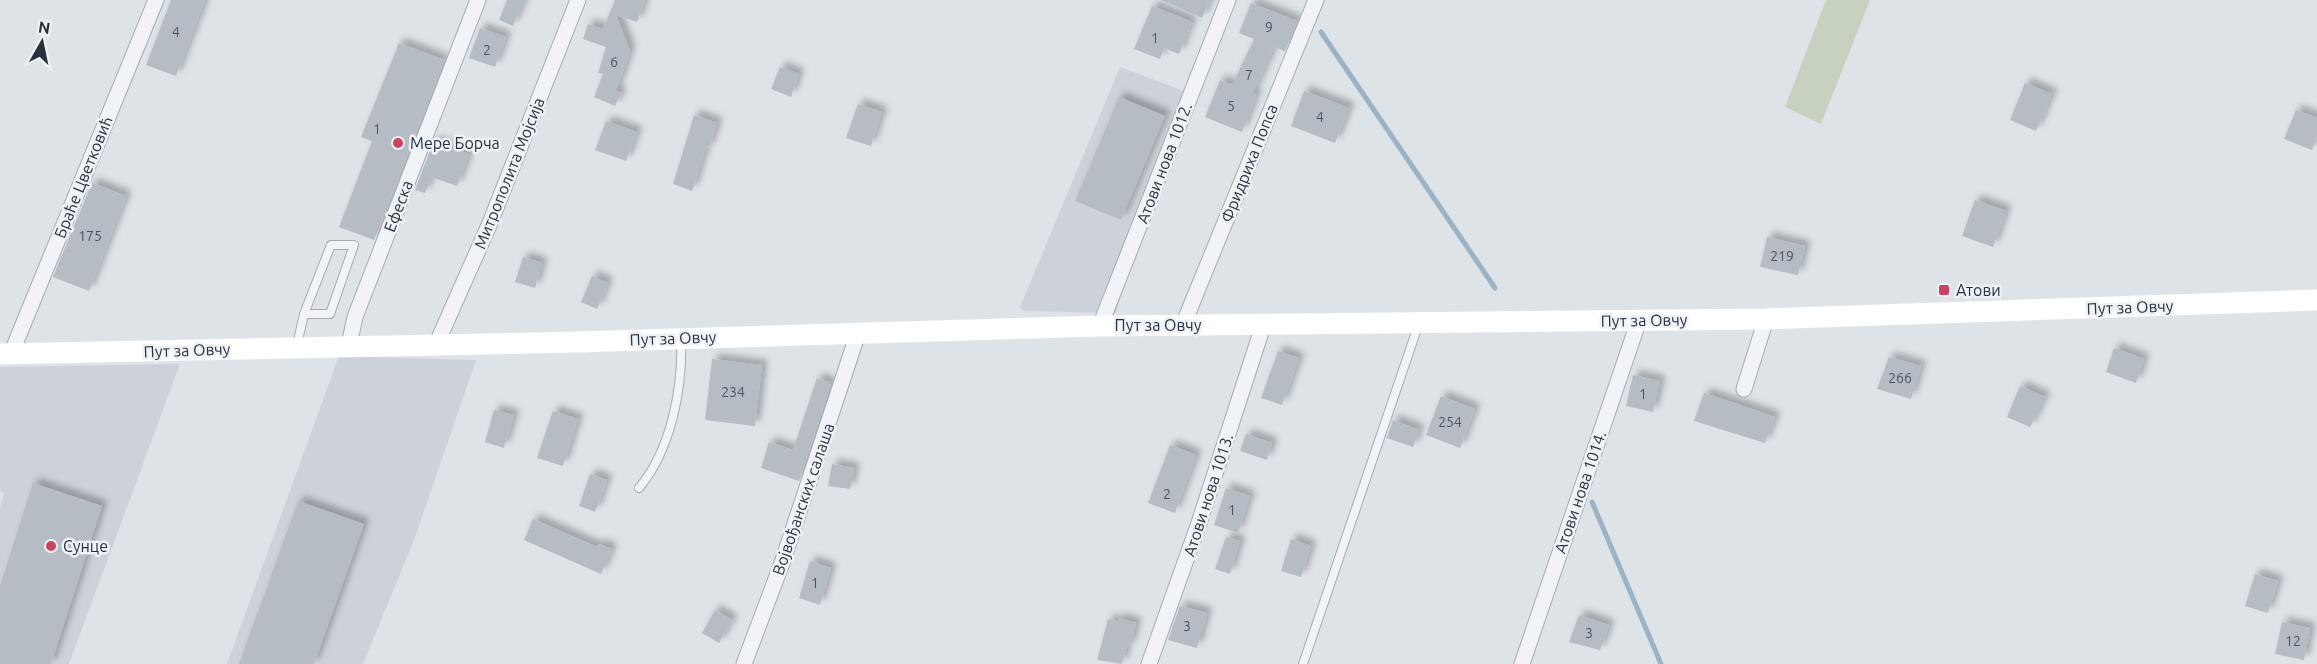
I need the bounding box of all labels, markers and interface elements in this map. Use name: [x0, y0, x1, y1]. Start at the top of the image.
north arrow: [12, 12, 72, 72]
text: N: [37, 17, 52, 37]
house number: 9: [1265, 19, 1273, 35]
house number: 4: [172, 24, 180, 40]
house number: 1: [1151, 30, 1159, 46]
house number: 2: [483, 42, 491, 58]
house number: 6: [610, 54, 618, 70]
house number: 7: [1245, 67, 1253, 83]
street label: Митрополита Мојсија: [470, 95, 548, 251]
house number: 5: [1227, 98, 1235, 114]
street label: Атови нова 1012.: [1133, 100, 1195, 226]
street label: Фридриха Попса: [1217, 101, 1281, 225]
house number: 4: [1316, 109, 1324, 125]
street label: Браће Цветковић: [50, 113, 116, 241]
house number: 1: [373, 121, 381, 137]
place label: Мере Борча: [410, 134, 500, 152]
marker: Мере Борча: [391, 136, 405, 150]
street label: Ефеска: [380, 178, 416, 234]
house number: 175: [78, 228, 102, 244]
house number: 219: [1770, 248, 1794, 264]
place label: Атови: [1956, 281, 2001, 299]
marker: Атови: [1937, 283, 1951, 297]
street label: Пут за Овчу: [2086, 296, 2174, 318]
street label: Пут за Овчу: [1600, 310, 1688, 330]
street label: Пут за Овчу: [1115, 316, 1202, 334]
street label: Пут за Овчу: [629, 327, 717, 349]
street label: Пут за Овчу: [143, 339, 231, 361]
house number: 266: [1888, 370, 1912, 386]
house number: 234: [721, 384, 745, 400]
house number: 1: [1639, 386, 1647, 402]
house number: 254: [1438, 414, 1462, 430]
street label: Војвођанских салаша: [769, 421, 837, 577]
street label: Атови нова 1014.: [1551, 429, 1609, 555]
street label: Атови нова 1013.: [1179, 431, 1237, 559]
house number: 2: [1163, 486, 1171, 502]
house number: 1: [1228, 502, 1236, 518]
place label: Сунце: [63, 537, 108, 555]
marker: Сунце: [44, 539, 58, 553]
house number: 1: [811, 575, 819, 591]
house number: 3: [1183, 618, 1191, 634]
house number: 3: [1585, 625, 1593, 641]
house number: 12: [2285, 633, 2301, 649]

